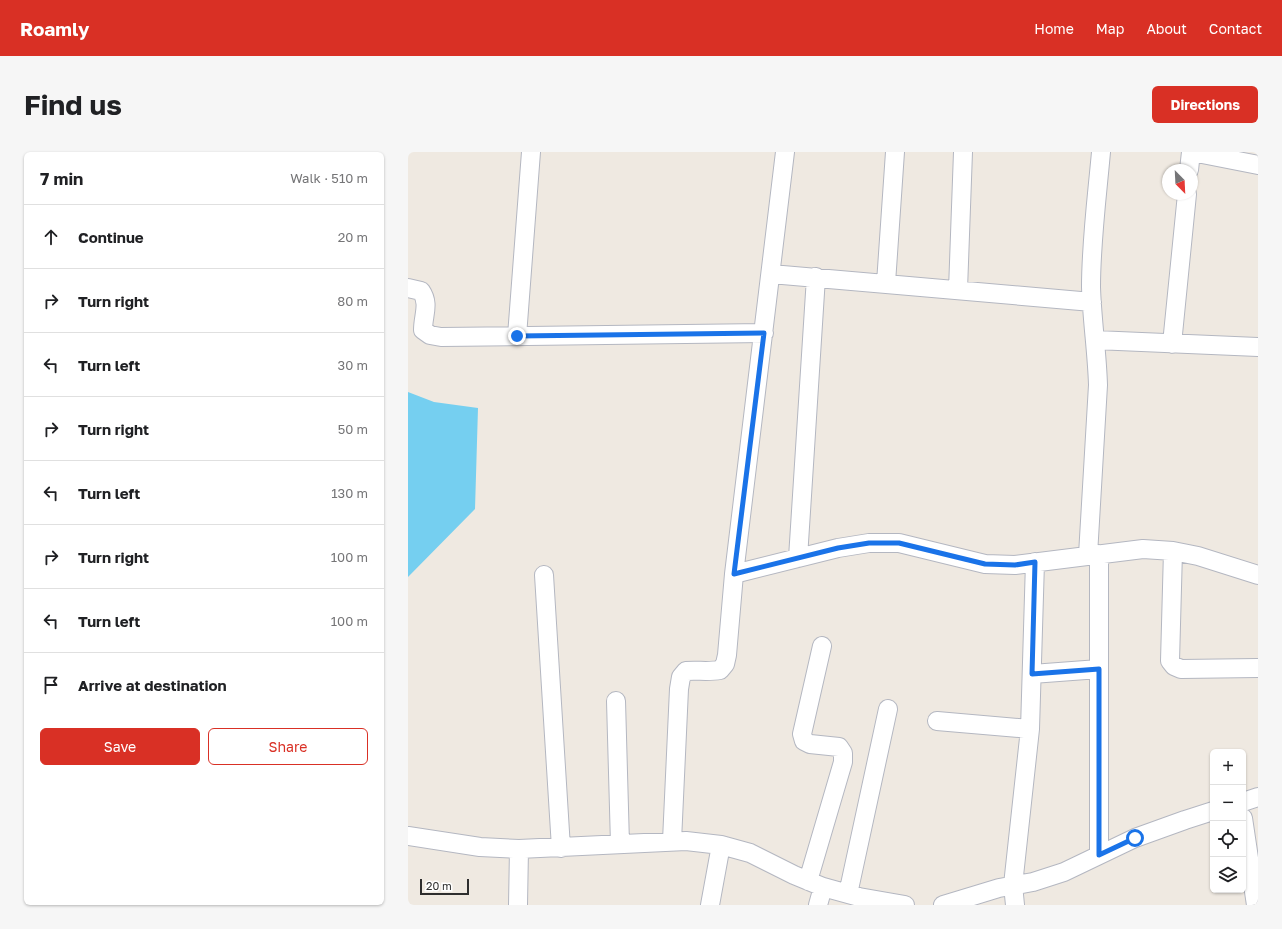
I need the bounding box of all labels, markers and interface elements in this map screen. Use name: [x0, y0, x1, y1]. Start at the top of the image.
text: Roamly: [20, 17, 89, 40]
text: Home: [1034, 20, 1074, 37]
text: Map: [1096, 20, 1124, 37]
text: About: [1146, 20, 1187, 37]
text: Contact: [1209, 20, 1262, 37]
button: Directions: [1152, 86, 1258, 123]
text: Find us: [24, 88, 122, 121]
north arrow: [1162, 164, 1198, 200]
text: 7 min: [40, 168, 83, 189]
text: Walk · 510 m: [290, 170, 368, 186]
icon: ahead: [40, 226, 62, 248]
text: Continue: [78, 228, 144, 246]
text: 20 m: [338, 229, 368, 245]
icon: right: [40, 290, 62, 312]
text: Turn right: [78, 292, 149, 310]
text: 80 m: [337, 293, 368, 309]
route end: [508, 327, 526, 345]
icon: left: [40, 354, 62, 376]
text: Turn left: [78, 356, 140, 374]
text: 30 m: [338, 357, 368, 373]
icon: right: [40, 418, 62, 440]
text: Turn right: [78, 420, 149, 438]
text: 50 m: [338, 421, 368, 437]
icon: left: [40, 482, 62, 504]
text: Turn left: [78, 484, 140, 502]
text: 130 m: [331, 485, 368, 501]
icon: right: [40, 546, 62, 568]
text: Turn right: [78, 548, 149, 566]
text: 100 m: [331, 549, 368, 565]
icon: left: [40, 610, 62, 632]
text: Turn left: [78, 612, 140, 630]
text: 100 m: [331, 613, 368, 629]
icon: arrive: [40, 674, 62, 696]
text: Arrive at destination: [78, 676, 227, 694]
button: Save: [40, 728, 200, 765]
button: Share: [208, 728, 368, 765]
map controls: [1210, 749, 1246, 893]
button: +: [1210, 749, 1246, 785]
button: −: [1210, 785, 1246, 821]
button: locate: [1210, 821, 1246, 857]
route start: [1126, 829, 1144, 847]
button: layers: [1210, 857, 1246, 893]
scale bar: [420, 877, 469, 896]
text: 20 m: [426, 879, 452, 892]

